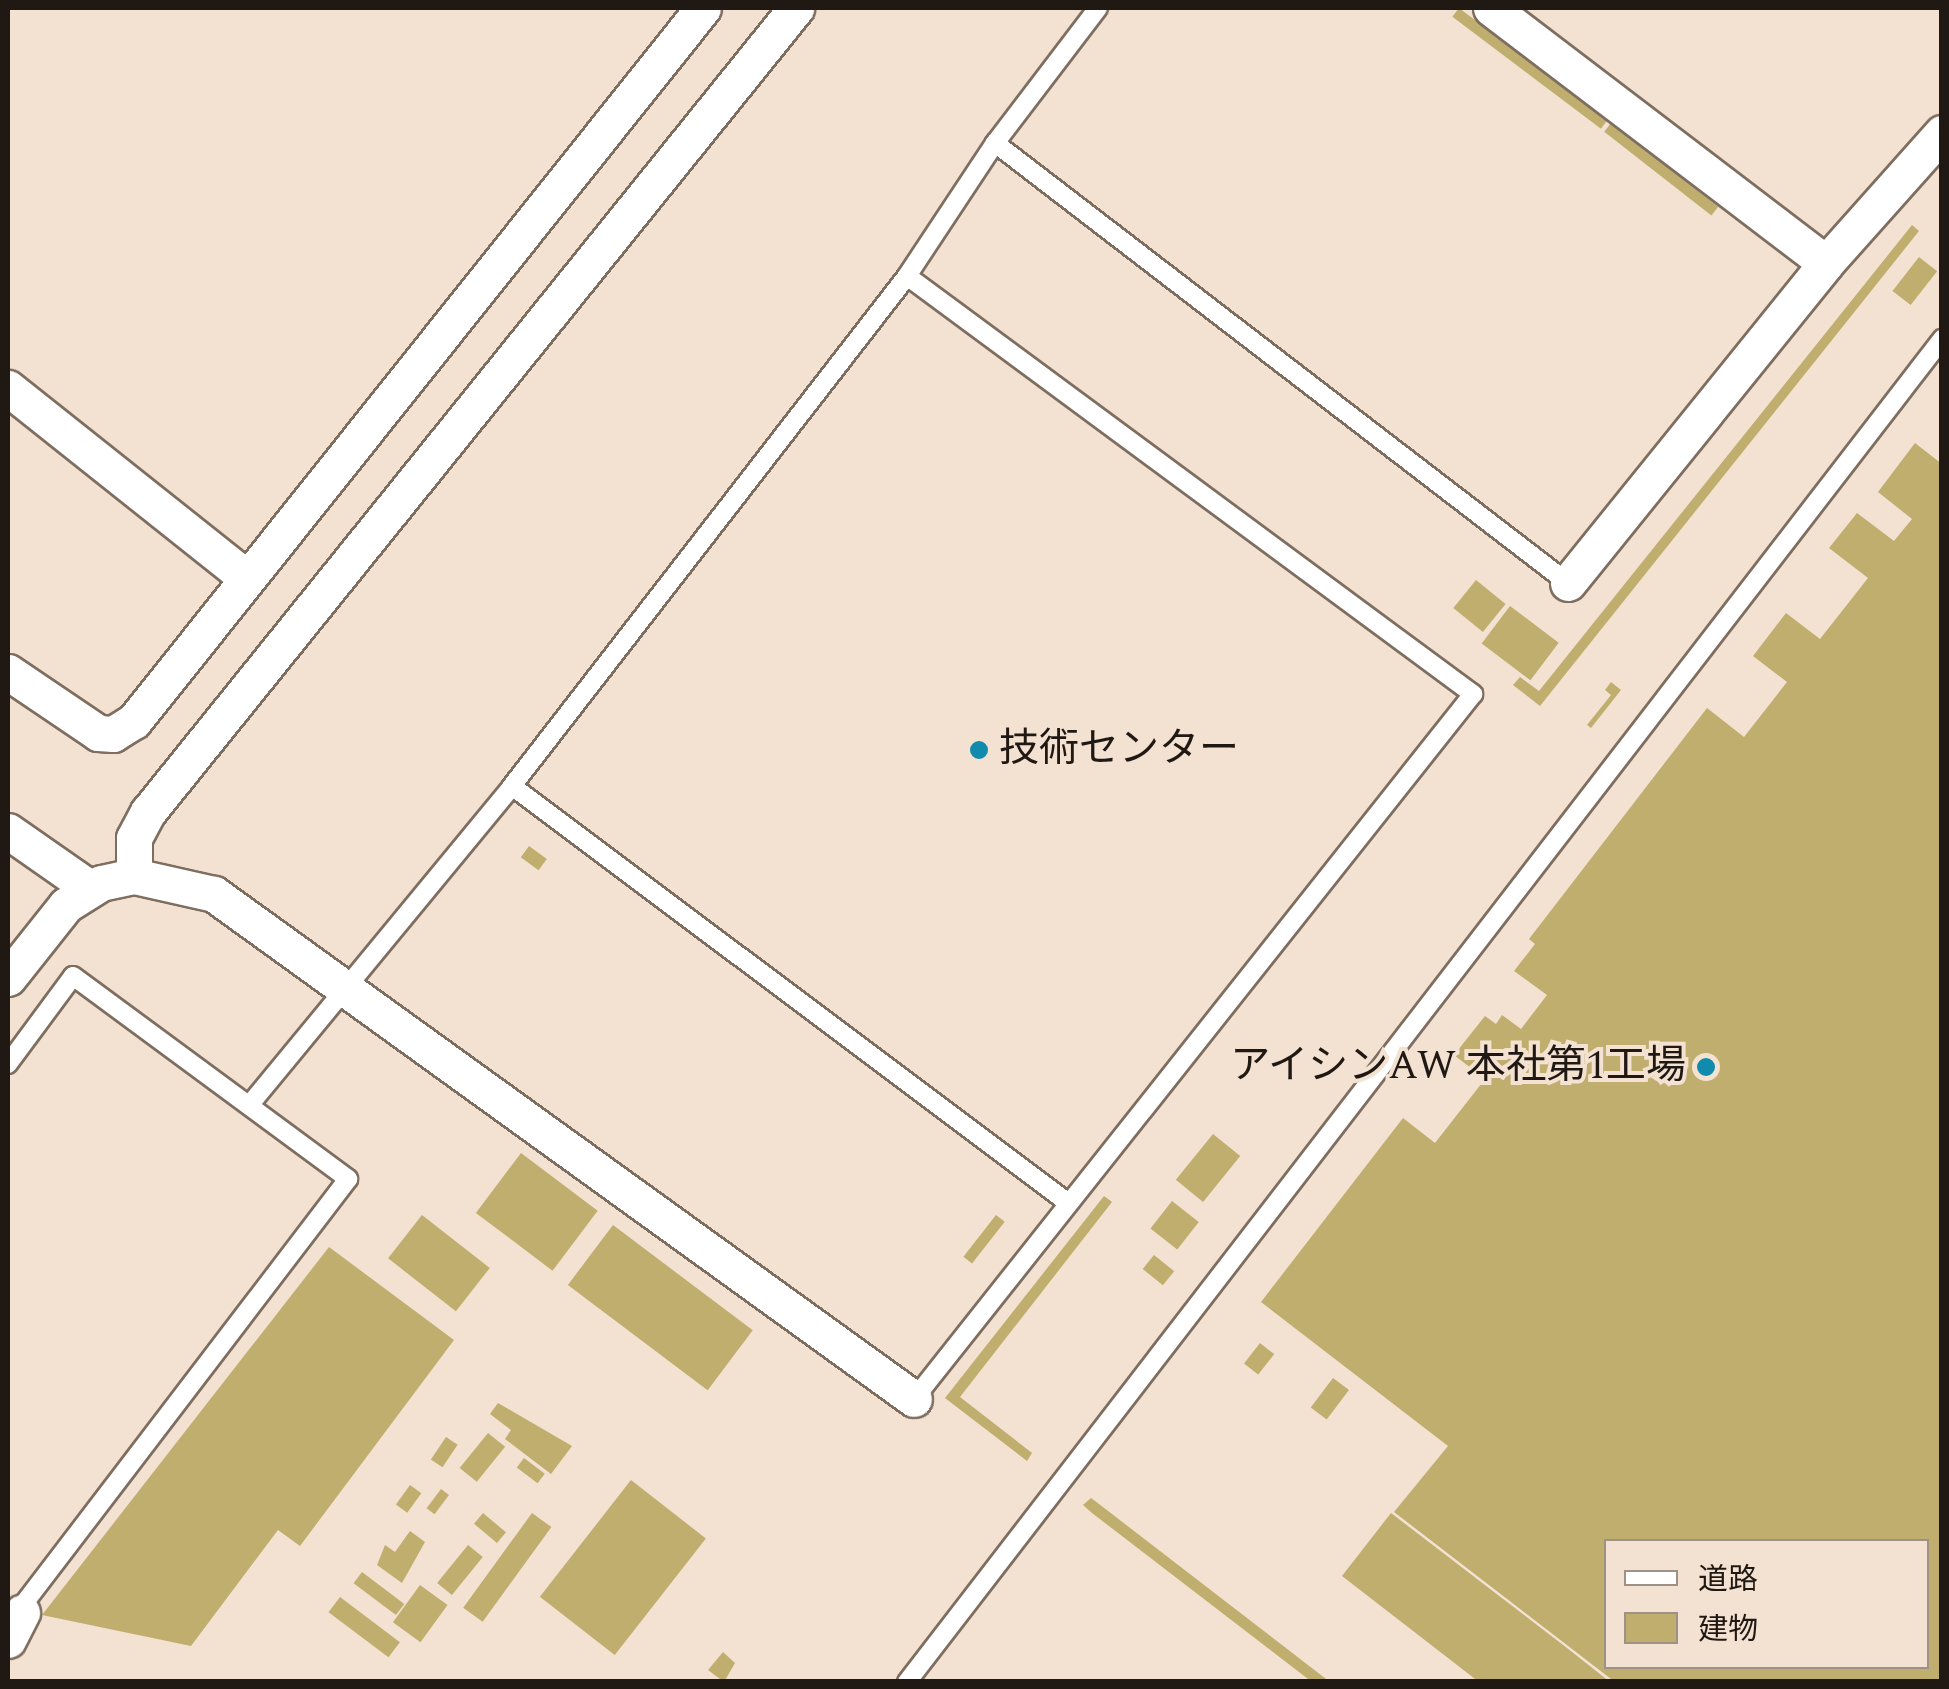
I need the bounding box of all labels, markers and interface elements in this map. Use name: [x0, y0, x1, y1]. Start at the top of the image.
place label: 技術センター: [999, 726, 1239, 774]
marker: 技術センター: [968, 739, 990, 761]
place label: アイシンAW 本社第1工場: [1228, 1043, 1686, 1091]
marker: アイシンAW 本社第1工場: [1695, 1056, 1717, 1078]
legend: [1604, 1539, 1929, 1669]
text: 道路: [1698, 1557, 1758, 1603]
text: 建物: [1698, 1607, 1758, 1653]

